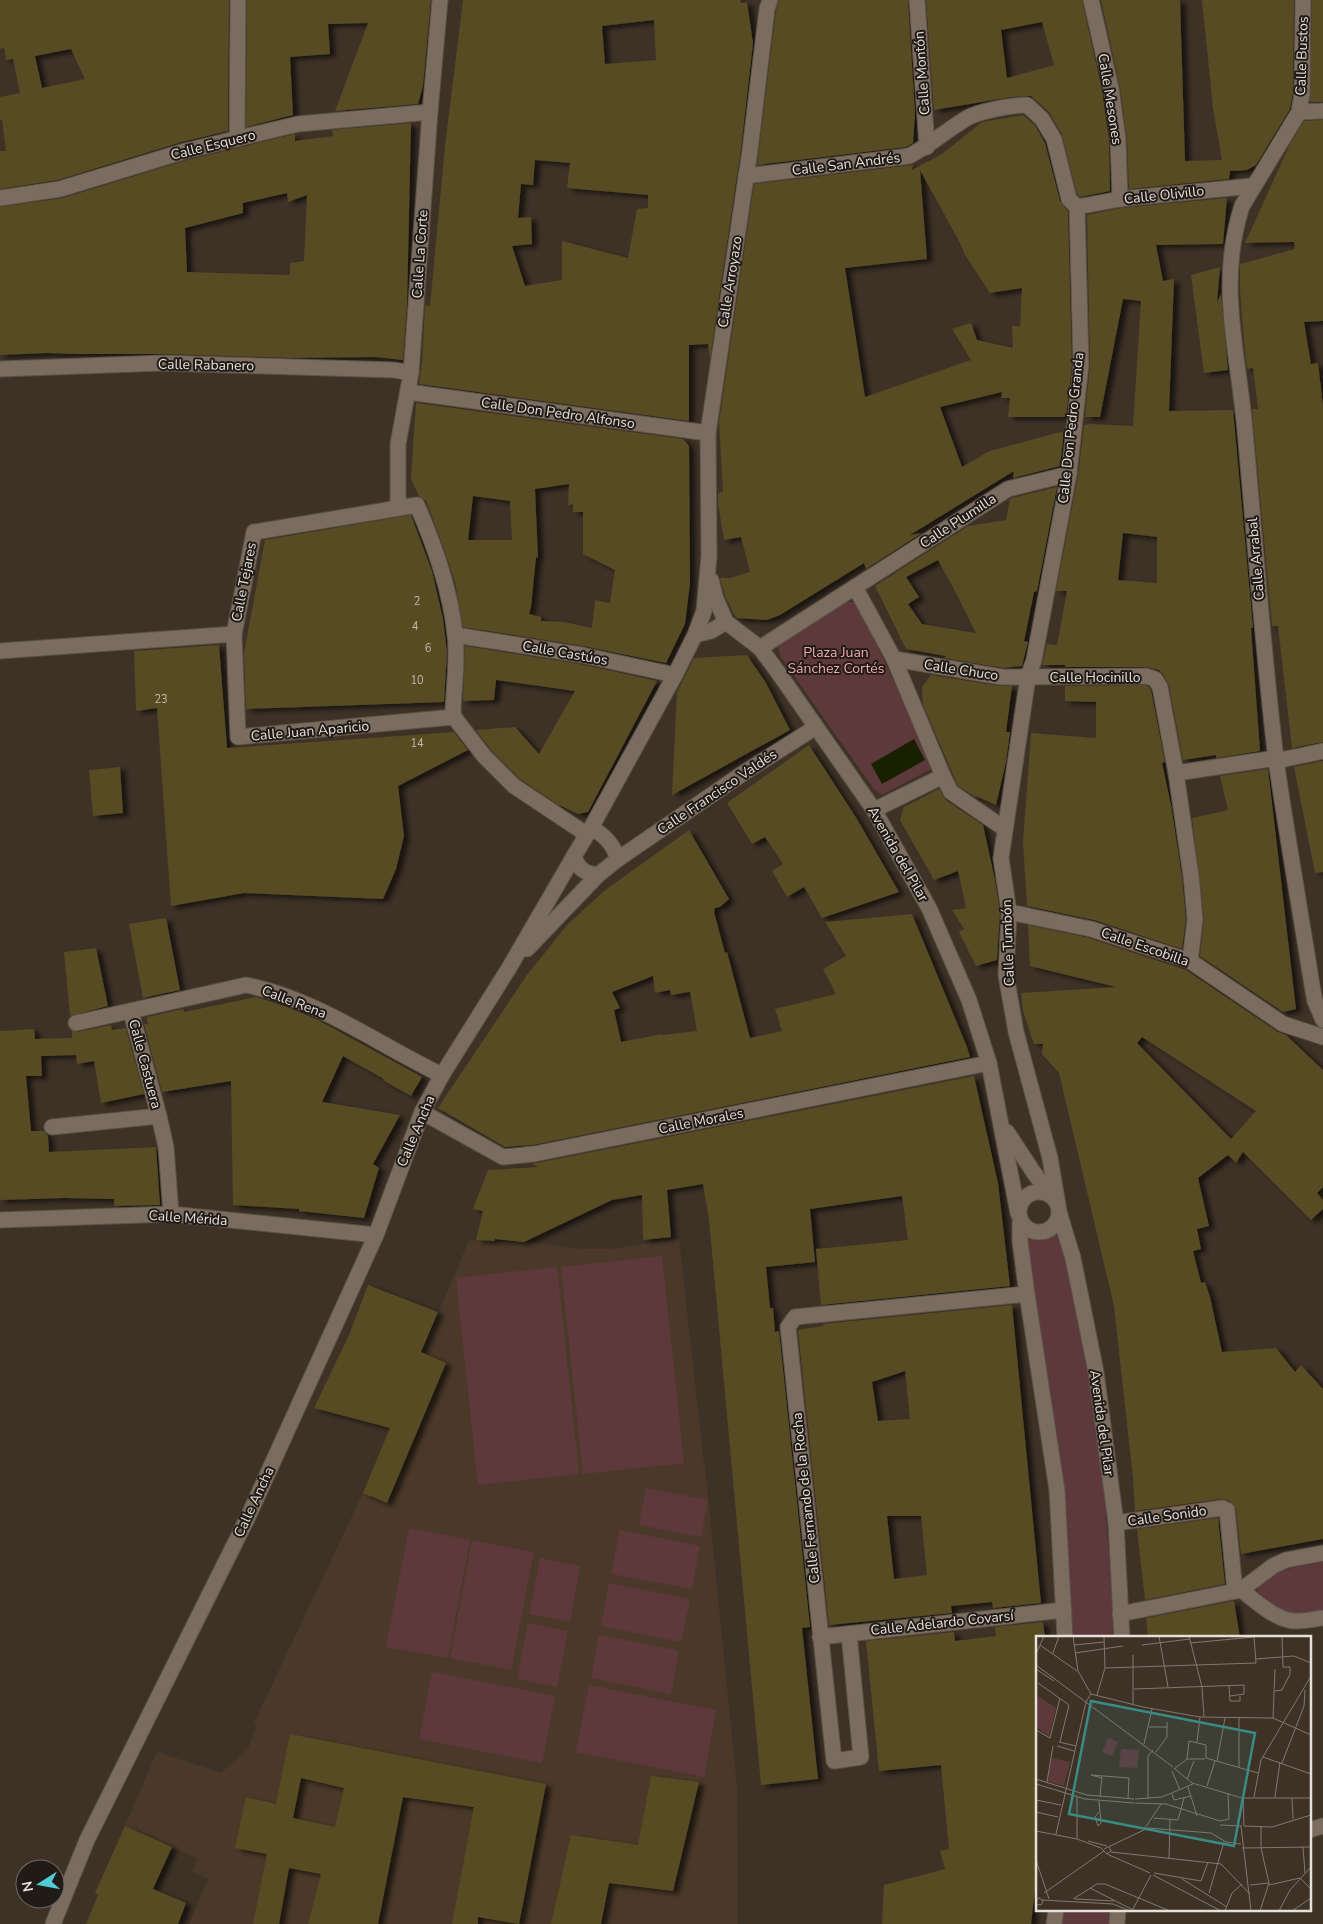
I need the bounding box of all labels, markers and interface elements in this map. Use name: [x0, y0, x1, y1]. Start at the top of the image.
street label: Calle Bustos: [1291, 16, 1313, 96]
street label: Calle Montón: [910, 30, 934, 116]
street label: Calle Mesones: [1093, 52, 1127, 146]
street label: Calle Esquero: [169, 125, 258, 165]
street label: Calle San Andrés: [791, 148, 901, 180]
street label: Calle Olivillo: [1123, 181, 1205, 209]
street label: Calle La Corte: [407, 209, 433, 299]
street label: Calle Arroyazo: [713, 235, 747, 329]
street label: Calle Don Pedro Granda: [1054, 351, 1088, 505]
street label: Calle Rabanero: [158, 355, 255, 375]
street label: Calle Don Pedro Alfonso: [480, 393, 636, 433]
street label: Calle Plumilla: [916, 489, 1000, 553]
street label: Calle Arrabal: [1243, 516, 1269, 601]
street label: Calle Tejares: [227, 540, 261, 623]
house number: 2: [414, 594, 420, 609]
house number: 4: [412, 619, 419, 634]
street label: Calle Castúos: [521, 636, 609, 670]
house number: 6: [425, 641, 432, 656]
park label: Plaza Juan Sánchez Cortés: [787, 643, 885, 678]
street label: Calle Chuco: [922, 655, 1000, 685]
street label: Calle Hocinillo: [1049, 668, 1141, 687]
house number: 10: [410, 673, 424, 688]
house number: 23: [154, 692, 168, 707]
street label: Calle Juan Aparicio: [250, 716, 370, 746]
house number: 14: [410, 736, 424, 751]
street label: Calle Francisco Valdés: [653, 745, 781, 839]
street label: Avenida del Pilar: [863, 803, 933, 905]
street label: Calle Tumbón: [997, 899, 1019, 987]
street label: Calle Escobilla: [1098, 923, 1192, 971]
street label: Calle Rena: [259, 981, 329, 1023]
street label: Calle Castuera: [124, 1017, 166, 1111]
street label: Calle Ancha: [392, 1092, 440, 1170]
street label: Calle Morales: [657, 1103, 745, 1139]
street label: Calle Mérida: [148, 1206, 228, 1230]
street label: Avenida del Pilar: [1085, 1369, 1119, 1477]
street label: Calle Fernando de la Rocha: [788, 1412, 824, 1584]
street label: Calle Ancha: [229, 1464, 279, 1540]
street label: Calle Sonido: [1126, 1501, 1208, 1531]
street label: Calle Adelardo Covarsí: [870, 1606, 1015, 1640]
inset map: [1036, 1636, 1310, 1912]
north arrow: [15, 1859, 65, 1909]
text: N: [17, 1879, 38, 1893]

